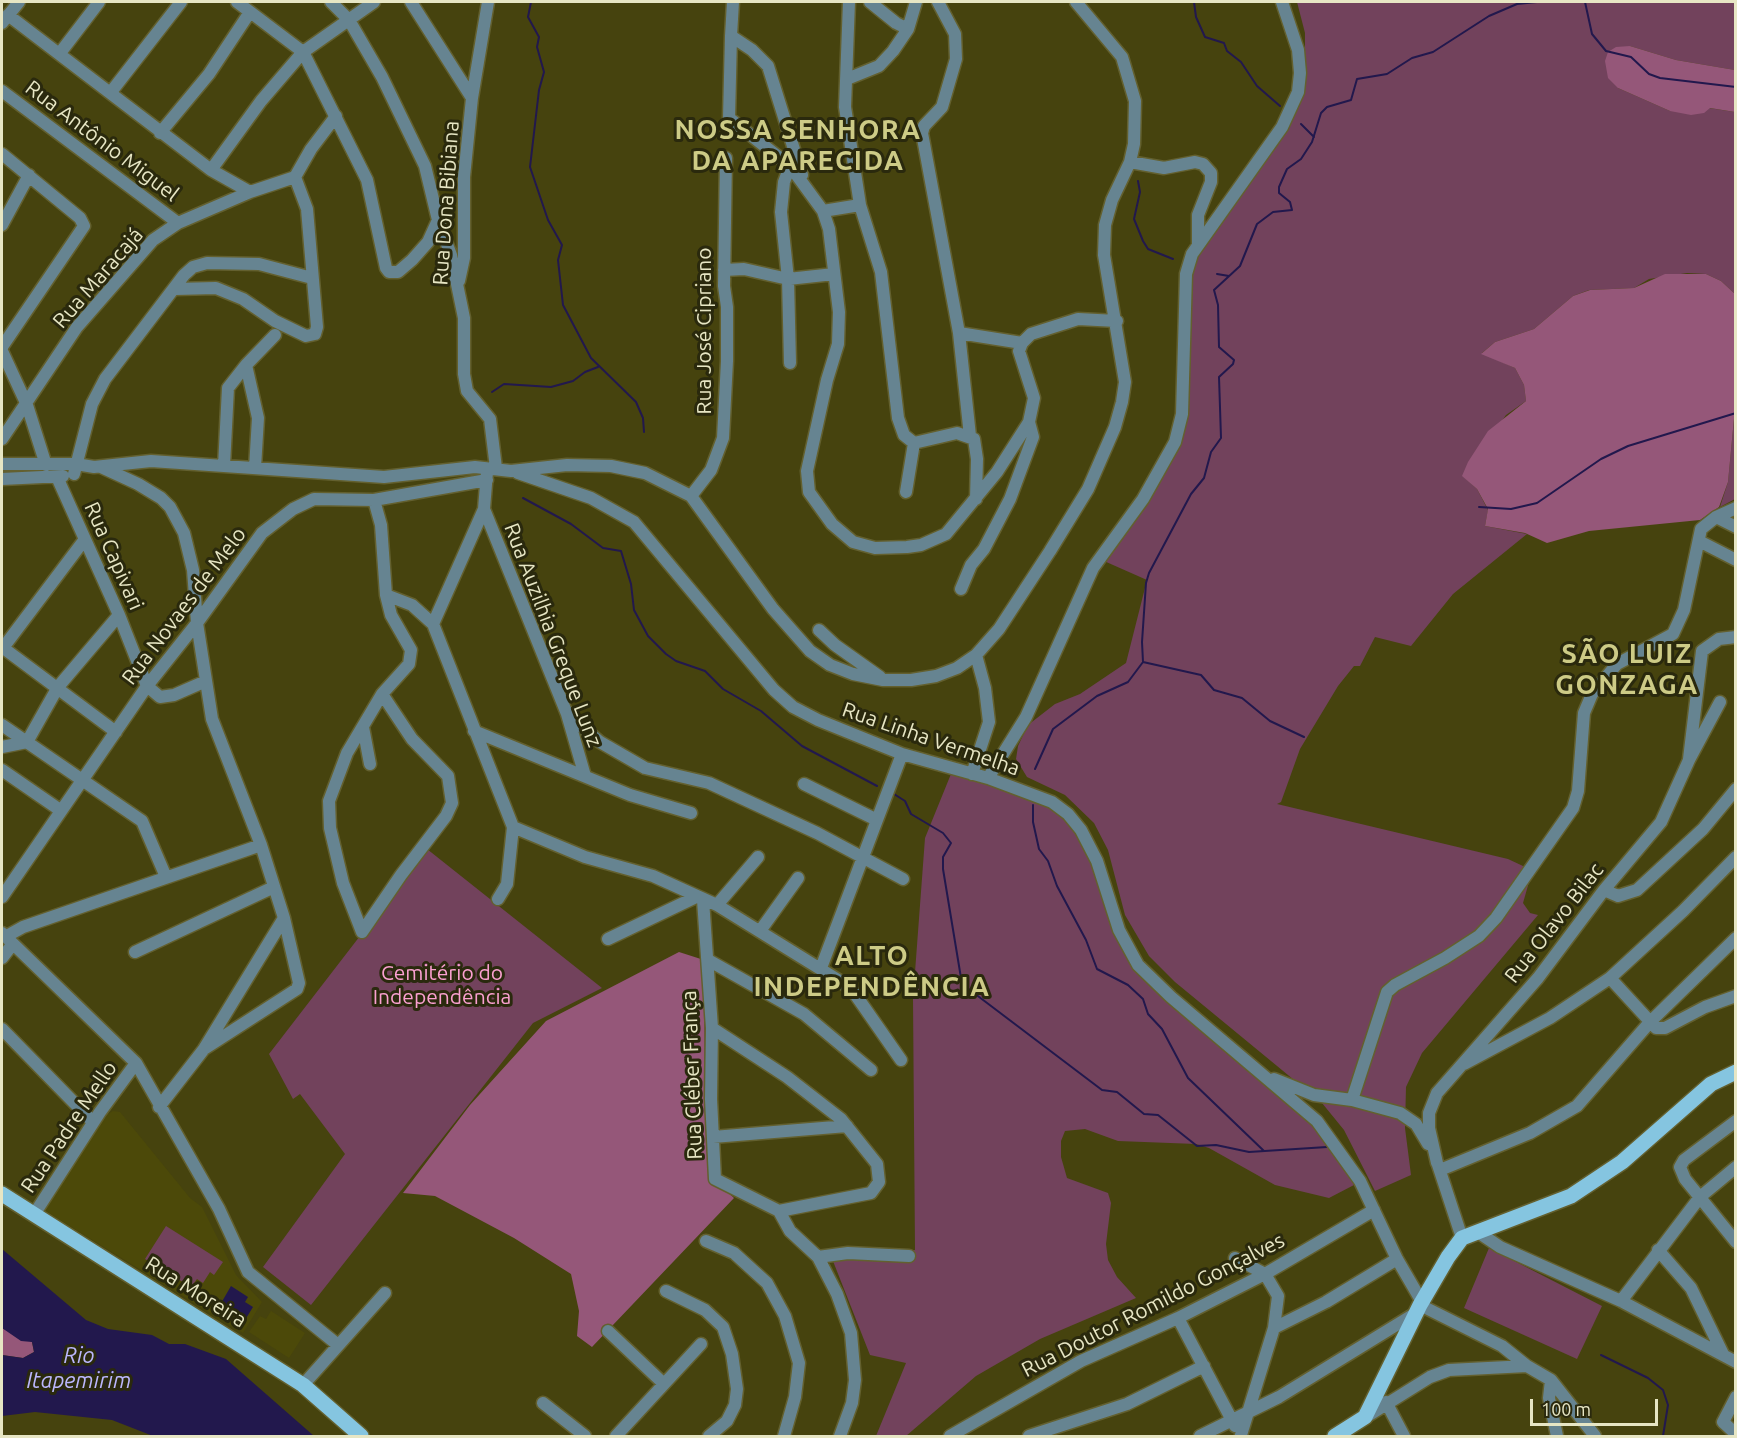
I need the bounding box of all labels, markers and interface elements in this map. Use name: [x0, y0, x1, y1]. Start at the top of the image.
street label: Rua Antônio Miguel: [20, 75, 184, 207]
district label: NOSSA SENHORA DA APARECIDA: [675, 114, 921, 177]
street label: Rua Dona Bibiana: [428, 120, 464, 286]
street label: Rua Maracajá: [48, 223, 148, 333]
street label: Rua José Cipriano: [691, 247, 717, 415]
street label: Rua Capivari: [79, 498, 149, 614]
street label: Rua Auzilhia Greque Lunz: [499, 520, 607, 750]
street label: Rua Novaes de Melo: [117, 522, 251, 690]
district label: SÃO LUIZ GONZAGA: [1555, 638, 1699, 701]
street label: Rua Linha Vermelha: [839, 697, 1023, 781]
street label: Rua Olavo Bilac: [1499, 858, 1609, 988]
district label: ALTO INDEPENDÊNCIA: [753, 940, 991, 1003]
park label: Cemitério do Independência: [373, 960, 511, 1010]
street label: Rua Cléber França: [676, 990, 708, 1160]
street label: Rua Padre Mello: [16, 1056, 122, 1198]
street label: Rua Doutor Romildo Gonçalves: [1017, 1228, 1289, 1382]
street label: Rua Moreira: [141, 1251, 251, 1333]
water label: Rio Itapemirim: [27, 1343, 131, 1394]
scale bar: [1533, 1387, 1660, 1425]
text: 100 m: [1541, 1399, 1591, 1419]

